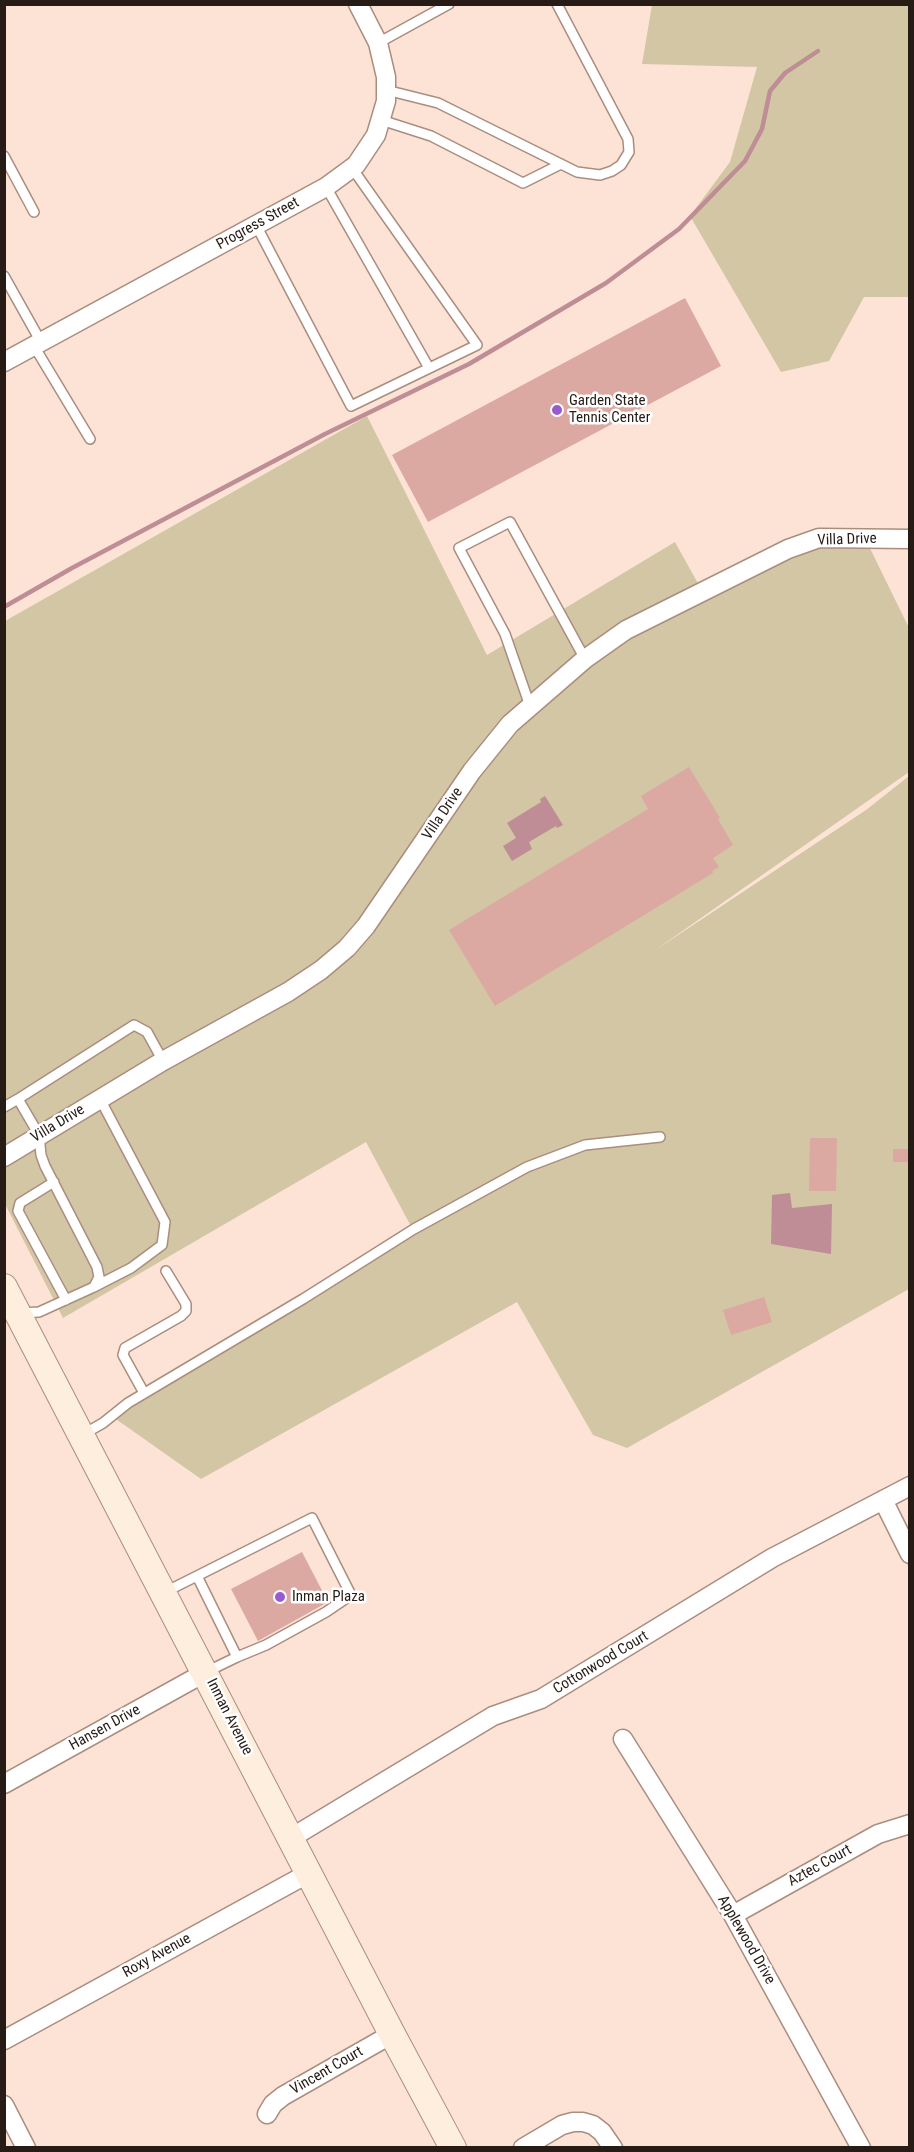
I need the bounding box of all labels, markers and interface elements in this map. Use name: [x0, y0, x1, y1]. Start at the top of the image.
street label: Progress Street: [214, 194, 302, 254]
place label: Garden State Tennis Center: [569, 392, 650, 427]
marker: Garden State Tennis Center: [550, 403, 564, 417]
street label: Villa Drive: [817, 530, 877, 550]
street label: Villa Drive: [419, 784, 467, 844]
street label: Villa Drive: [28, 1101, 88, 1147]
place label: Inman Plaza: [292, 1588, 365, 1606]
marker: Inman Plaza: [273, 1590, 287, 1604]
street label: Cottonwood Court: [550, 1627, 652, 1699]
street label: Inman Avenue: [202, 1676, 256, 1758]
street label: Hansen Drive: [66, 1701, 144, 1755]
street label: Aztec Court: [785, 1841, 855, 1891]
street label: Applewood Drive: [713, 1892, 779, 1988]
street label: Roxy Avenue: [120, 1930, 194, 1982]
street label: Vincent Court: [287, 2043, 367, 2099]

